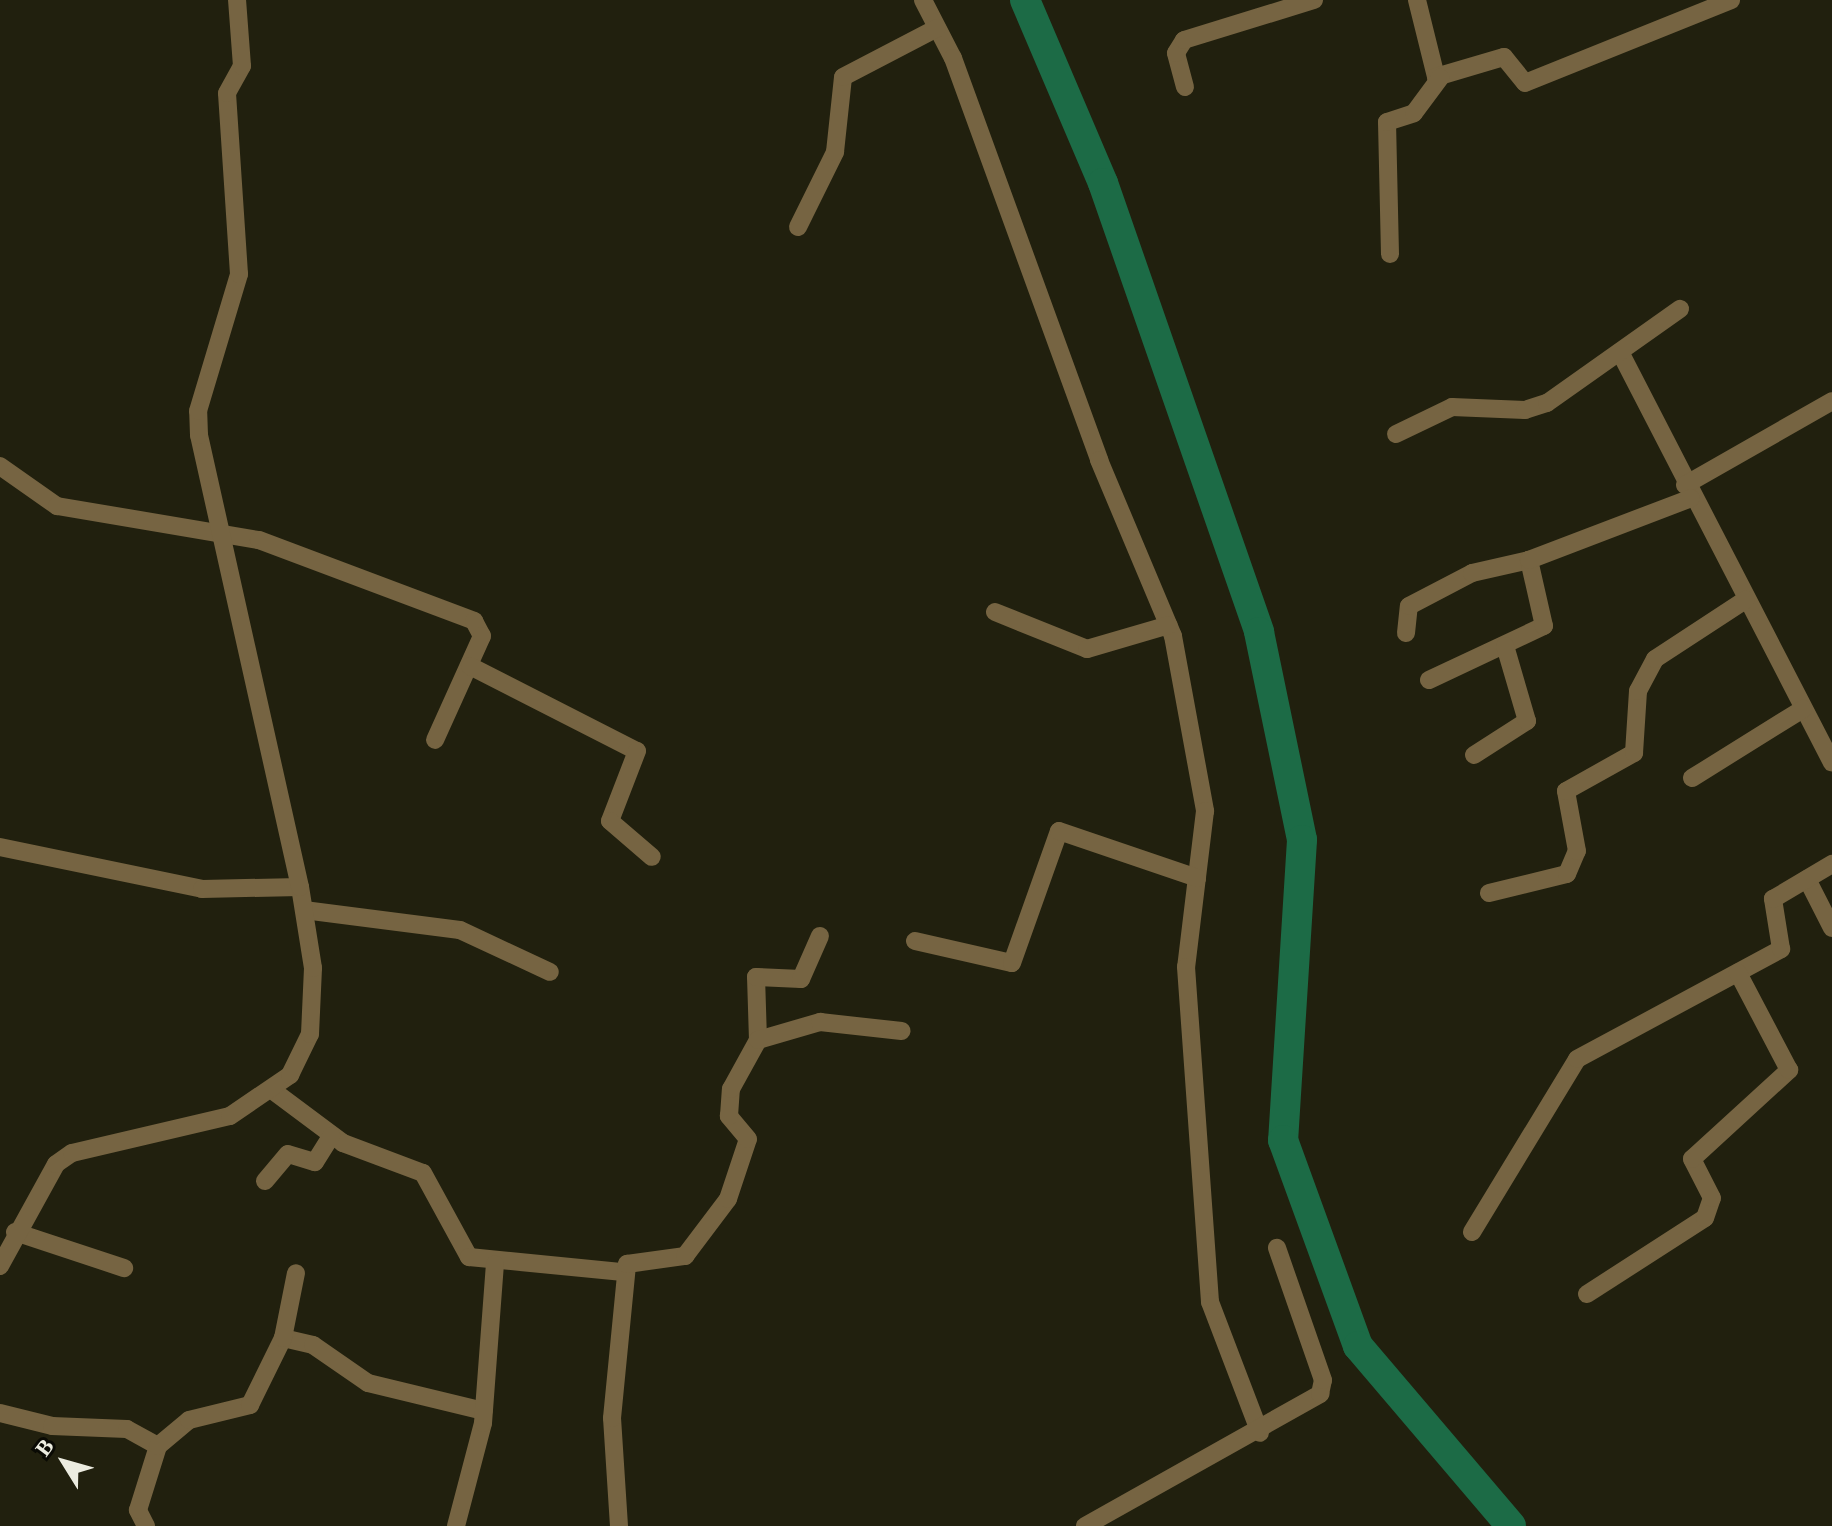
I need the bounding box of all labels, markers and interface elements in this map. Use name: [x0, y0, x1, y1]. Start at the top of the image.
north arrow: [24, 1422, 104, 1502]
text: B: [30, 1434, 59, 1461]

